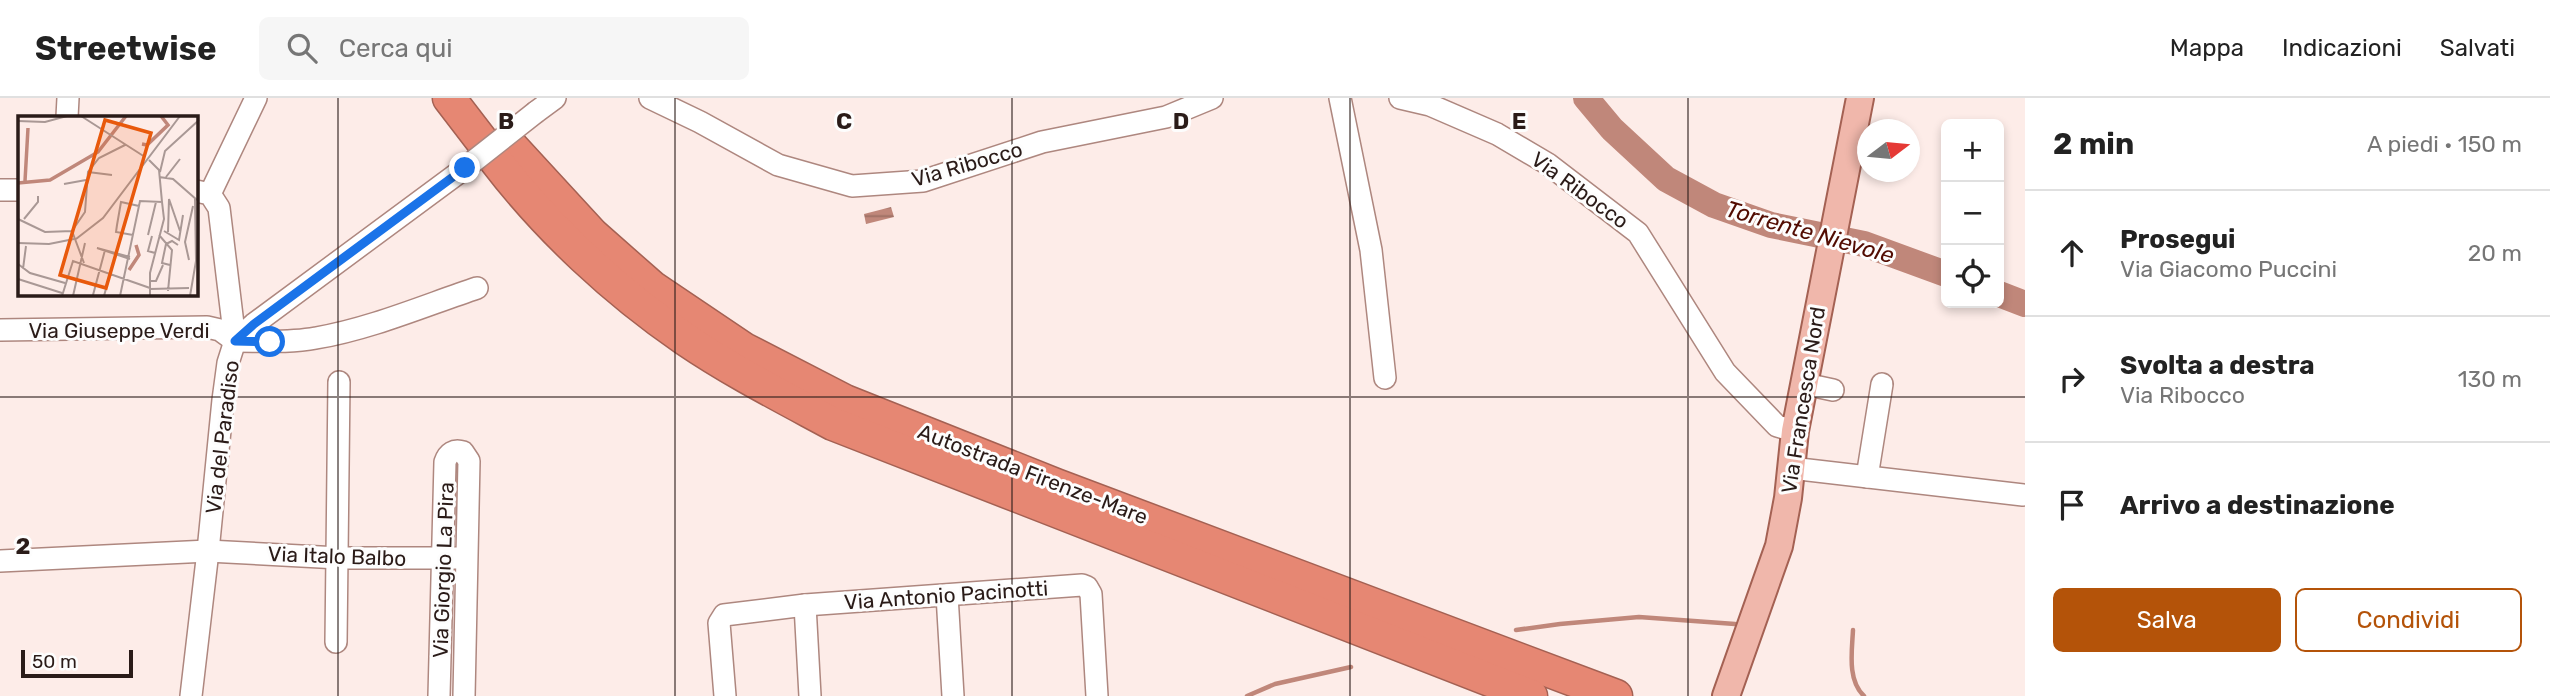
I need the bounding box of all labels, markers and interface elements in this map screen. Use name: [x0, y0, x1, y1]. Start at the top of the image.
search box: [259, 17, 749, 80]
text: Streetwise: [35, 29, 217, 68]
icon: search: [283, 29, 321, 67]
text: Cerca qui: [339, 33, 453, 64]
text: Mappa: [2170, 34, 2244, 62]
text: Indicazioni: [2282, 34, 2402, 62]
text: Salvati: [2440, 34, 2515, 62]
text: B: [498, 107, 514, 135]
text: C: [836, 107, 852, 135]
text: D: [1173, 107, 1189, 135]
text: E: [1512, 107, 1526, 135]
inset map: [18, 116, 198, 296]
north arrow: [1857, 119, 1920, 182]
map controls: [1941, 119, 2004, 308]
button: +: [1941, 119, 2004, 182]
text: 2 min: [2053, 126, 2134, 162]
text: A piedi · 150 m: [2367, 130, 2522, 158]
street label: Via Ribocco: [909, 136, 1025, 192]
street label: Via Ribocco: [1526, 146, 1634, 234]
route end: [449, 152, 480, 183]
button: −: [1941, 182, 2004, 245]
water label: Torrente Nievole: [1723, 195, 1897, 269]
text: Prosegui: [2120, 224, 2236, 255]
icon: ahead: [2053, 234, 2091, 272]
text: 20 m: [2468, 239, 2522, 267]
button: locate: [1941, 245, 2004, 308]
text: Via Giacomo Puccini: [2120, 255, 2337, 283]
street label: Via Francesca Nord: [1776, 305, 1830, 495]
street label: Via Giuseppe Verdi: [28, 318, 210, 343]
route start: [254, 326, 285, 357]
text: Svolta a destra: [2120, 350, 2315, 381]
street label: Via del Paradiso: [200, 359, 244, 515]
icon: right: [2053, 360, 2091, 398]
text: 130 m: [2458, 365, 2522, 393]
text: Via Ribocco: [2120, 381, 2245, 409]
street label: Autostrada Firenze-Mare: [915, 419, 1151, 529]
street label: Via Giorgio La Pira: [427, 482, 459, 658]
icon: arrive: [2053, 486, 2091, 524]
text: Arrivo a destinazione: [2120, 490, 2395, 521]
text: 2: [16, 532, 30, 560]
street label: Via Italo Balbo: [267, 541, 407, 571]
street label: Via Antonio Pacinotti: [843, 575, 1049, 615]
button: Salva: [2053, 588, 2281, 652]
button: Condividi: [2295, 588, 2522, 652]
scale bar: [21, 647, 133, 679]
text: 50 m: [32, 650, 77, 673]

